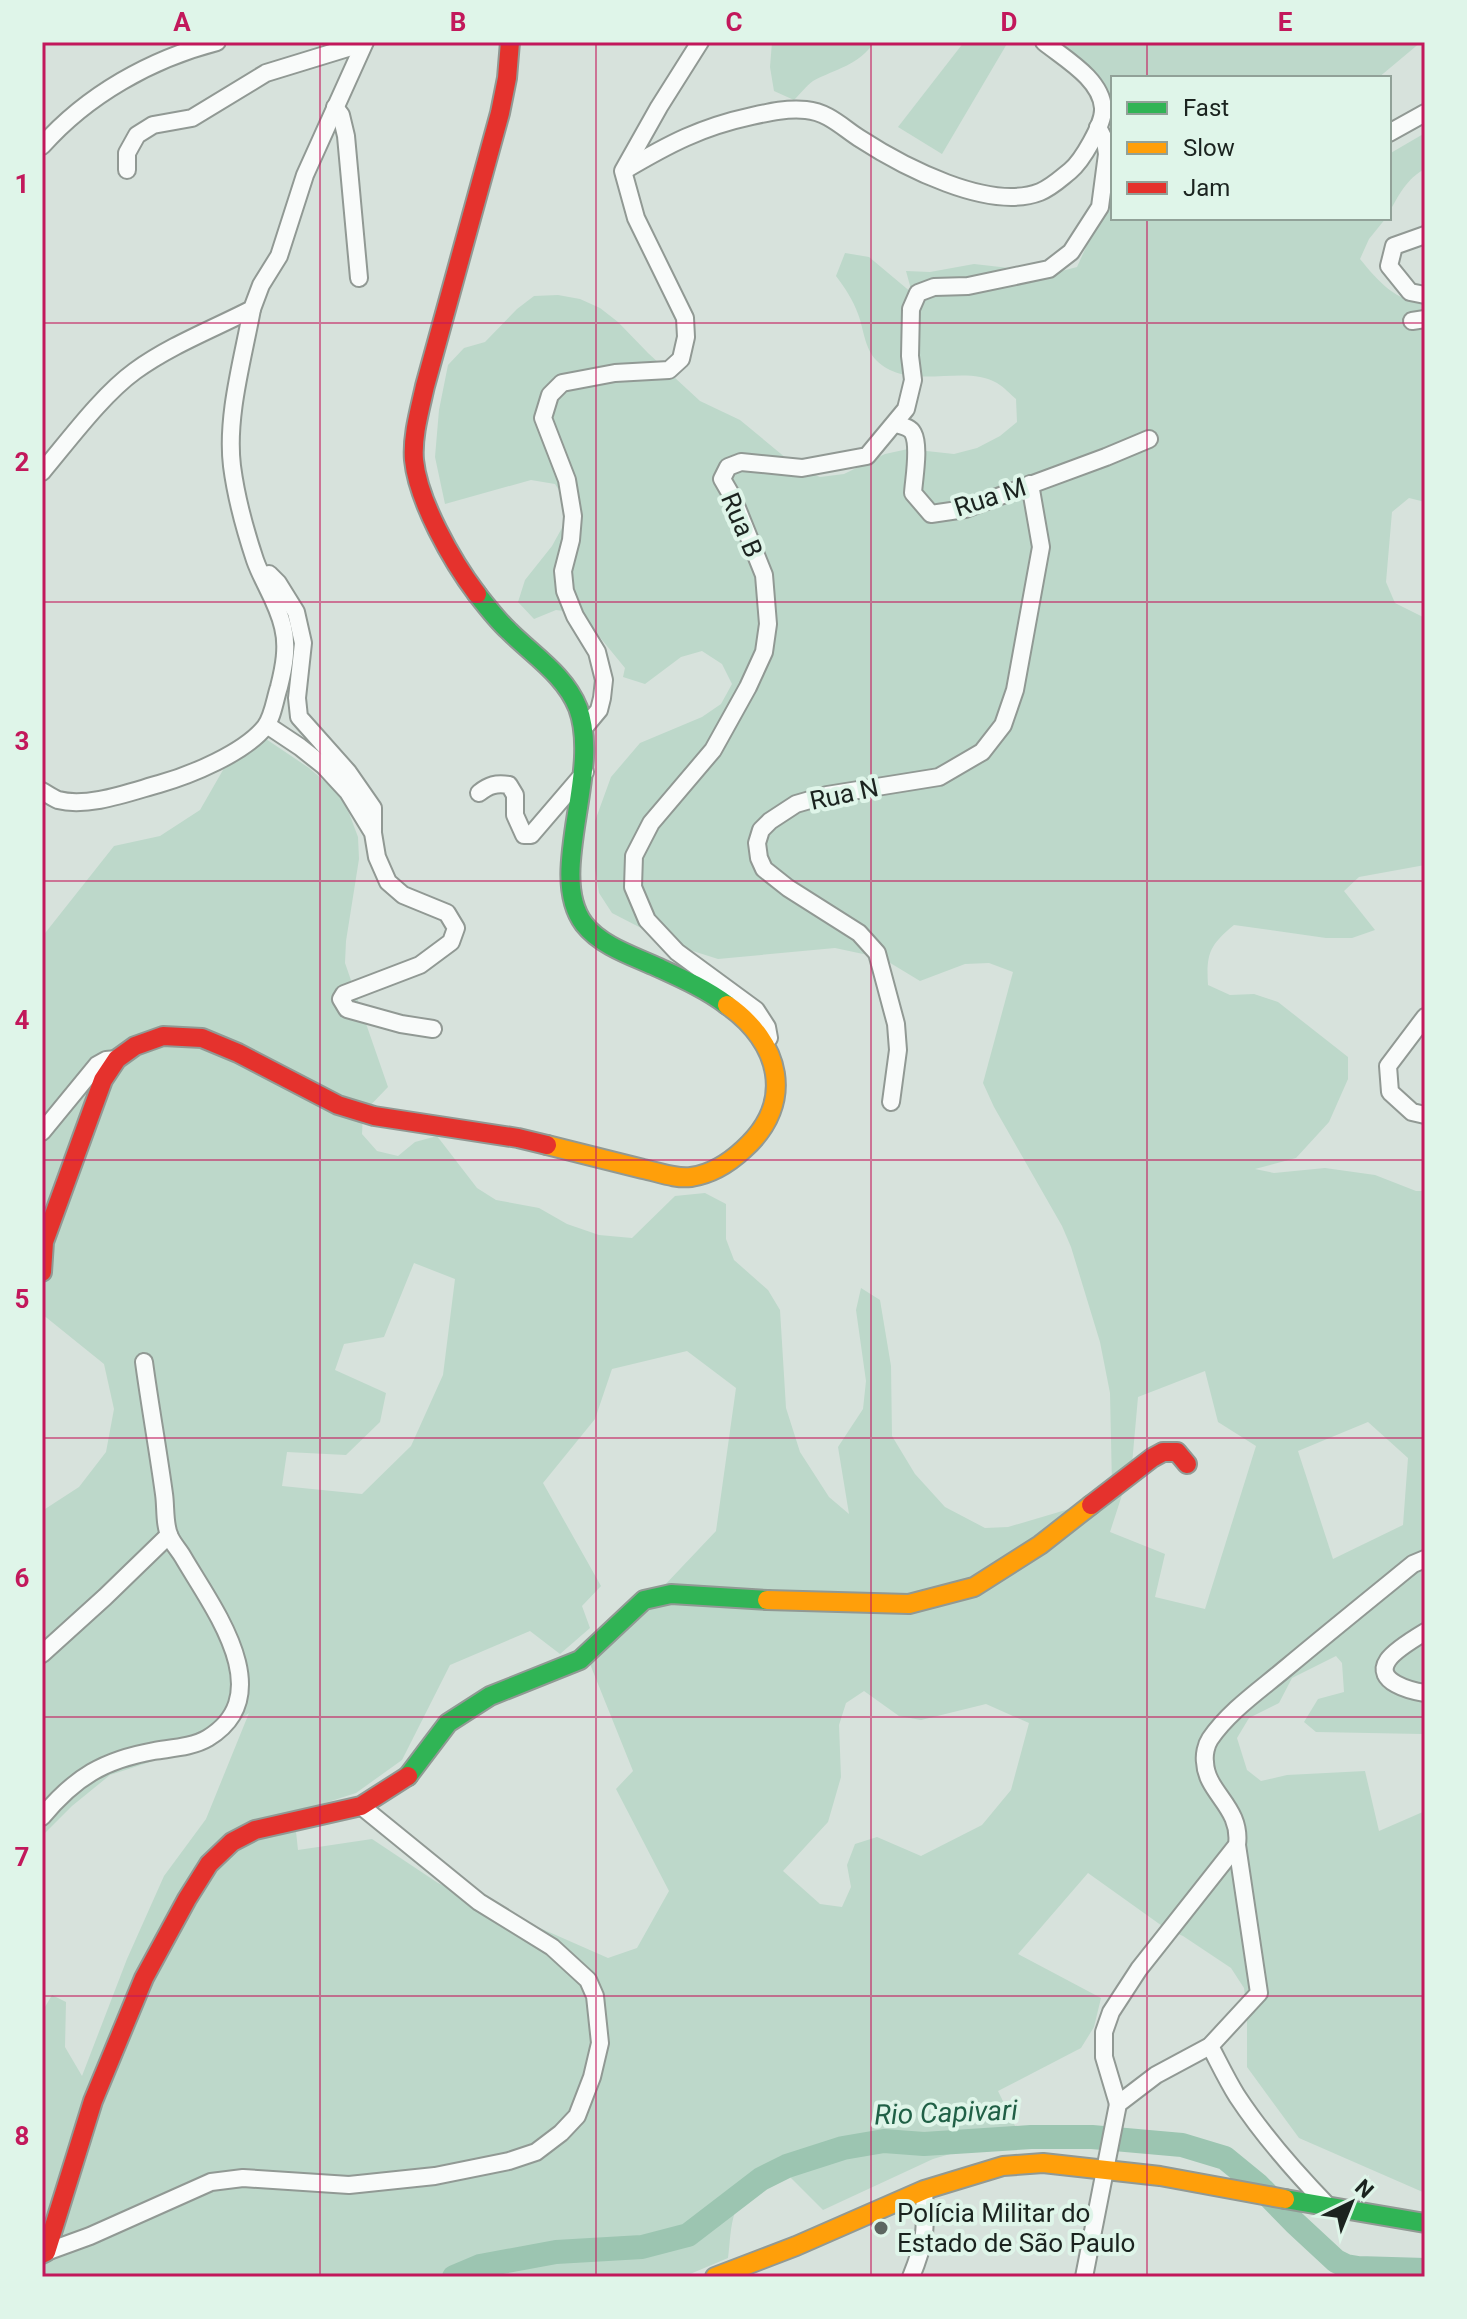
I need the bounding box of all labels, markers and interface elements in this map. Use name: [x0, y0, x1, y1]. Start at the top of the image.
text: A: [173, 7, 191, 37]
text: B: [450, 7, 466, 37]
text: C: [725, 7, 743, 37]
text: D: [1001, 7, 1017, 37]
text: E: [1278, 7, 1293, 37]
legend: [1111, 76, 1391, 220]
text: Fast: [1183, 94, 1229, 122]
text: Slow: [1183, 134, 1235, 162]
text: 1: [15, 169, 29, 199]
text: Jam: [1183, 174, 1230, 202]
text: 2: [15, 447, 29, 477]
street label: Rua M: [950, 471, 1030, 523]
street label: Rua B: [715, 488, 769, 562]
text: 3: [15, 726, 29, 756]
street label: Rua N: [807, 772, 881, 816]
text: 4: [15, 1005, 30, 1035]
text: 5: [15, 1284, 29, 1314]
text: 6: [15, 1563, 30, 1593]
text: 7: [15, 1842, 29, 1872]
water label: Rio Capivari: [874, 2093, 1019, 2131]
text: 8: [15, 2121, 29, 2151]
north arrow: [1311, 2163, 1391, 2243]
text: N: [1350, 2174, 1379, 2203]
place label: Polícia Militar do Estado de São Paulo: [897, 2198, 1135, 2258]
marker: Polícia Militar do Estado de São Paulo: [872, 2219, 890, 2237]

